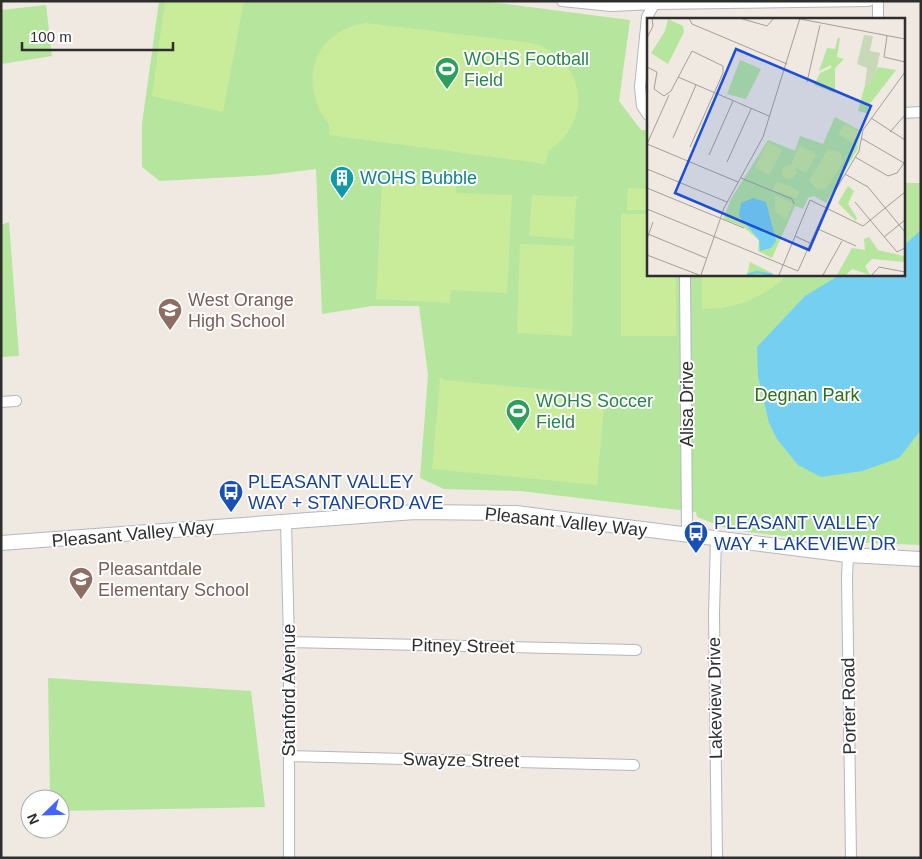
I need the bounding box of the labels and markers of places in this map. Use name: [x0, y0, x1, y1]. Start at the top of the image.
place label: WOHS Football Field: [464, 49, 589, 90]
sports icon: WOHS Football Field: [434, 56, 460, 90]
building icon: WOHS Bubble: [329, 165, 355, 199]
place label: WOHS Bubble: [360, 168, 477, 188]
place label: West Orange High School: [188, 290, 294, 331]
school or university icon: West Orange High School: [157, 297, 183, 331]
place label: WOHS Soccer Field: [536, 391, 653, 432]
sports icon: WOHS Soccer Field: [505, 398, 531, 432]
place label: PLEASANT VALLEY WAY + STANFORD AVE: [248, 472, 444, 513]
bus stop icon: PLEASANT VALLEY WAY + STANFORD AVE: [218, 479, 244, 513]
place label: PLEASANT VALLEY WAY + LAKEVIEW DR: [714, 513, 896, 554]
bus stop icon: PLEASANT VALLEY WAY + LAKEVIEW DR: [683, 520, 709, 554]
place label: Pleasantdale Elementary School: [98, 559, 249, 600]
school or university icon: Pleasantdale Elementary School: [68, 566, 94, 600]

